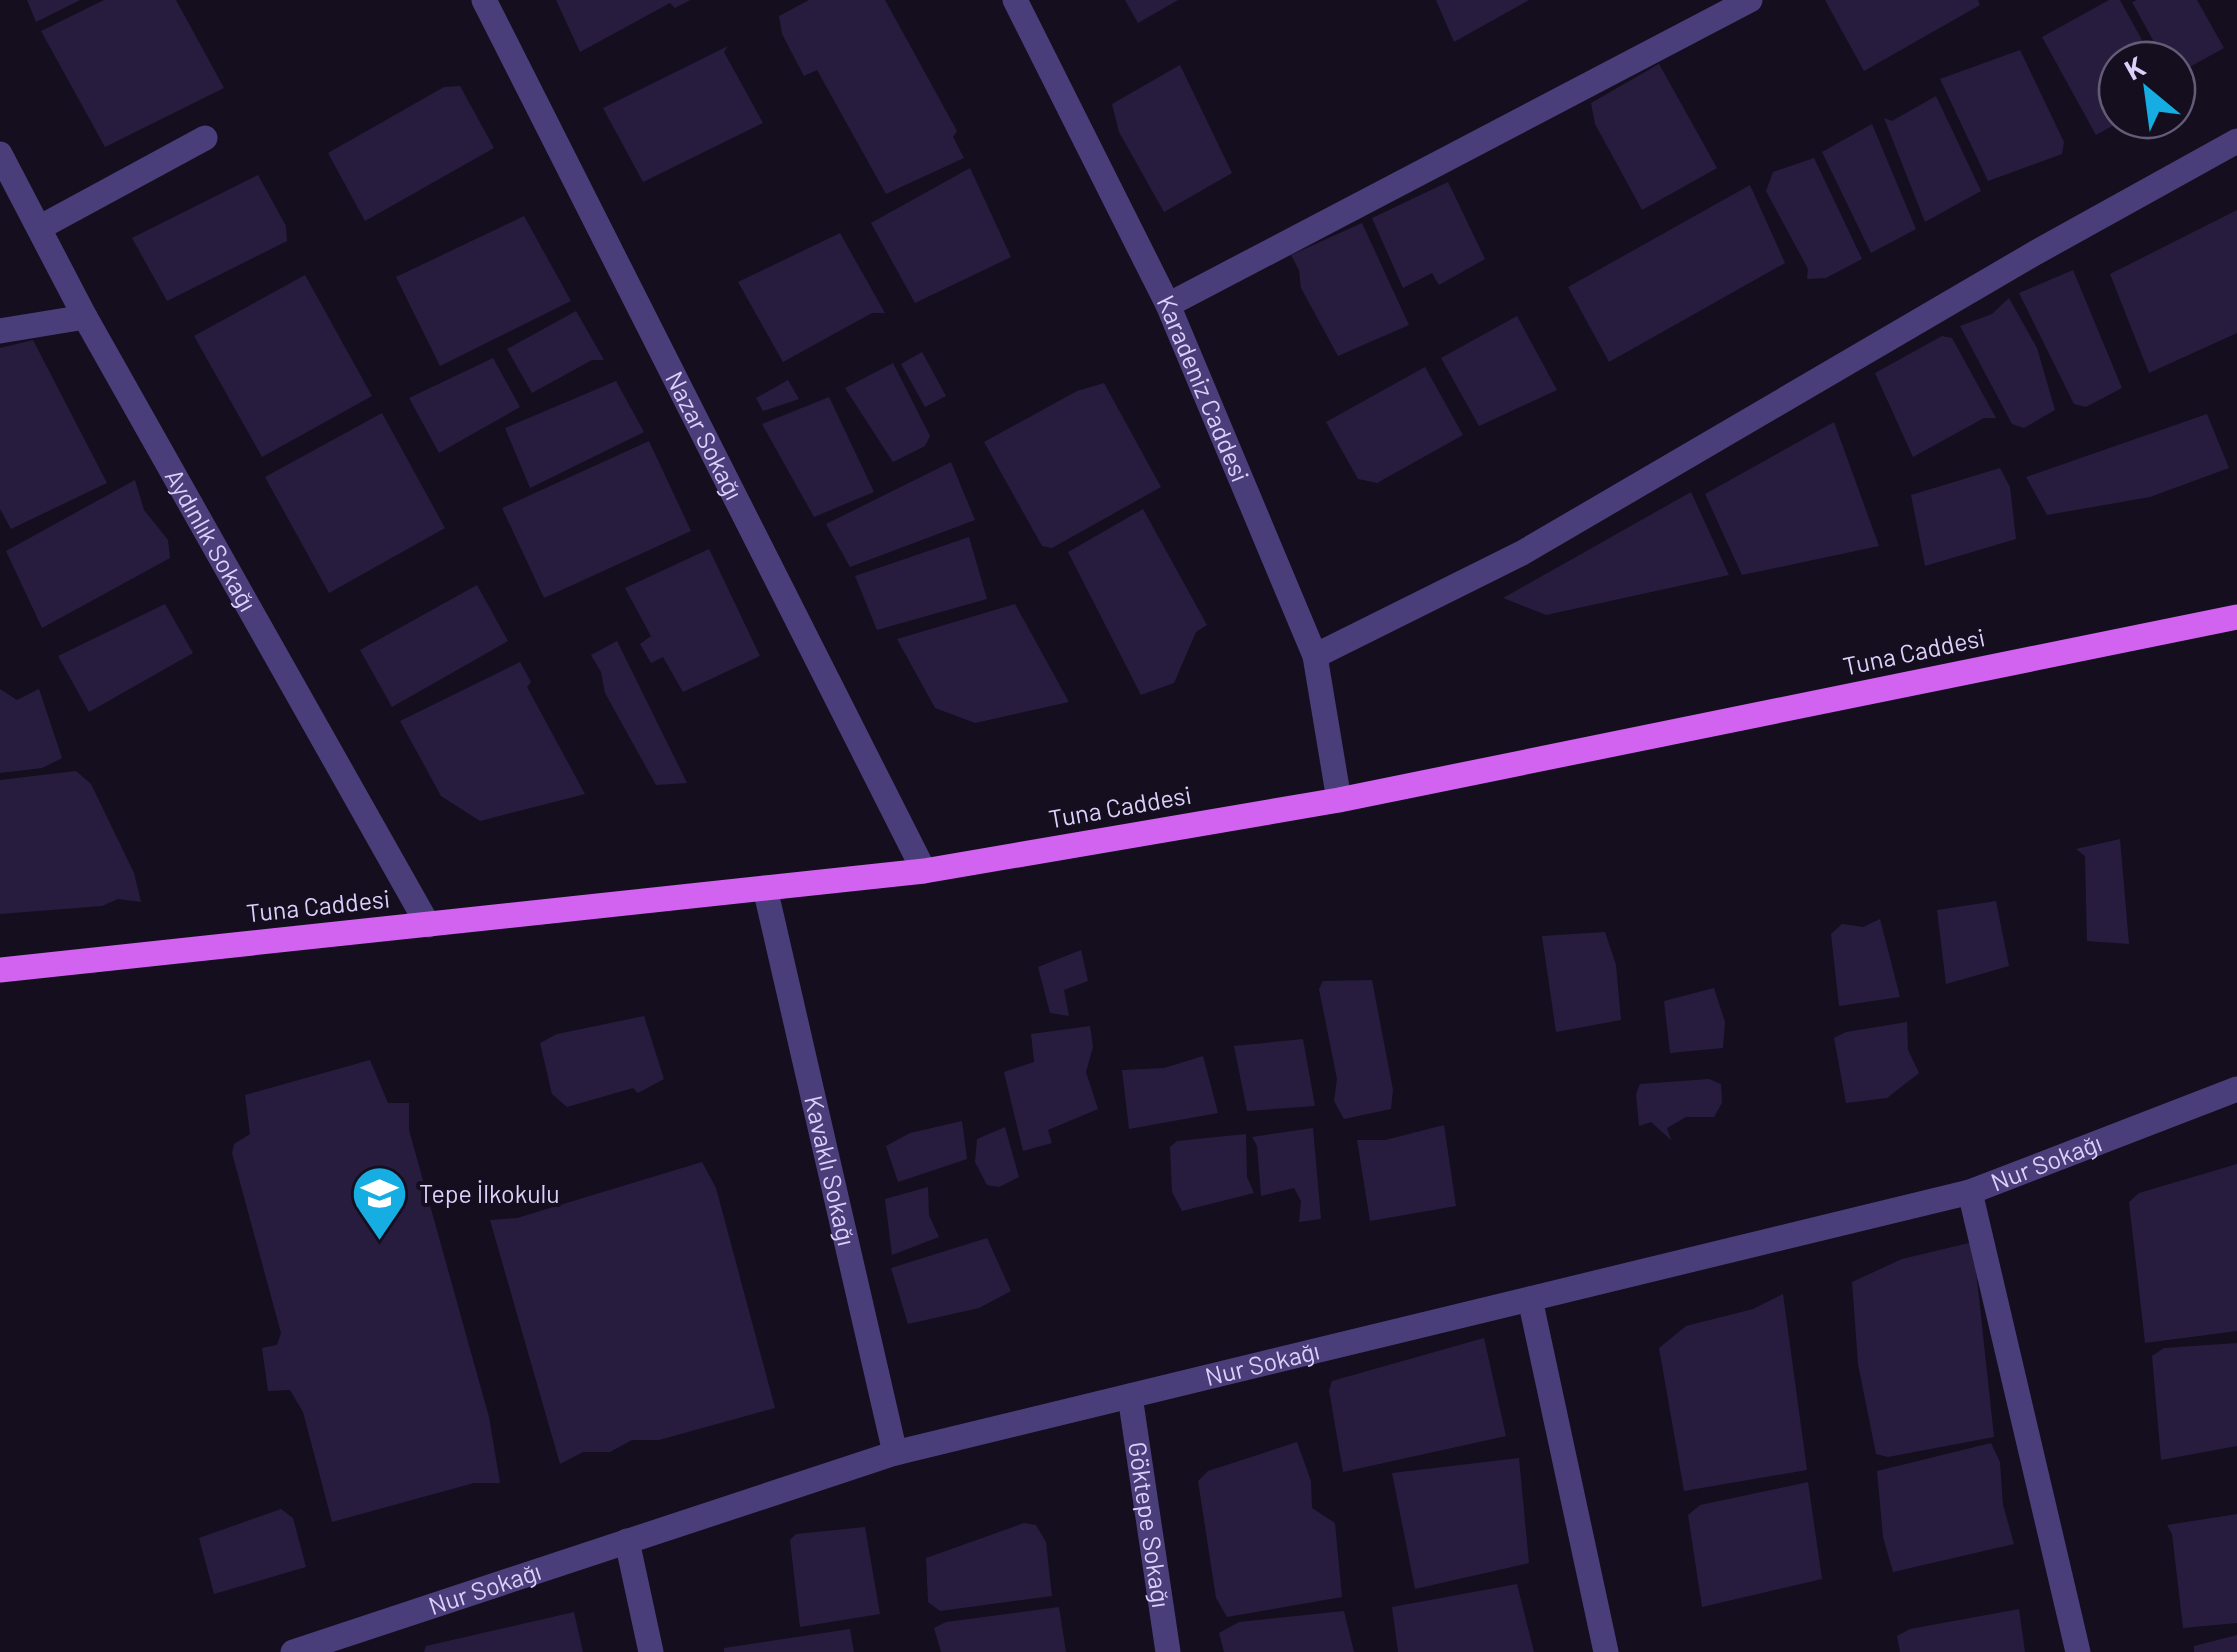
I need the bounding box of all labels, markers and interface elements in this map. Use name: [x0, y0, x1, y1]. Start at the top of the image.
north arrow: [2097, 40, 2197, 140]
text: K: [2118, 48, 2151, 86]
street label: Karadeniz Caddesi: [1151, 290, 1256, 486]
street label: Nazar Sokağı: [660, 366, 750, 504]
street label: Aydınlık Sokağı: [160, 463, 264, 616]
street label: Tuna Caddesi: [1840, 621, 1988, 681]
street label: Tuna Caddesi: [1046, 779, 1194, 833]
street label: Tuna Caddesi: [245, 883, 391, 927]
street label: Kavaklı Sokağı: [799, 1092, 863, 1248]
street label: Nur Sokağı: [1986, 1127, 2106, 1197]
school or university icon: Tepe İlkokulu: [350, 1164, 410, 1243]
place label: Tepe İlkokulu: [419, 1178, 560, 1208]
street label: Nur Sokağı: [1202, 1335, 1322, 1391]
street label: Göktepe Sokağı: [1123, 1439, 1177, 1609]
street label: Nur Sokağı: [424, 1555, 544, 1620]

